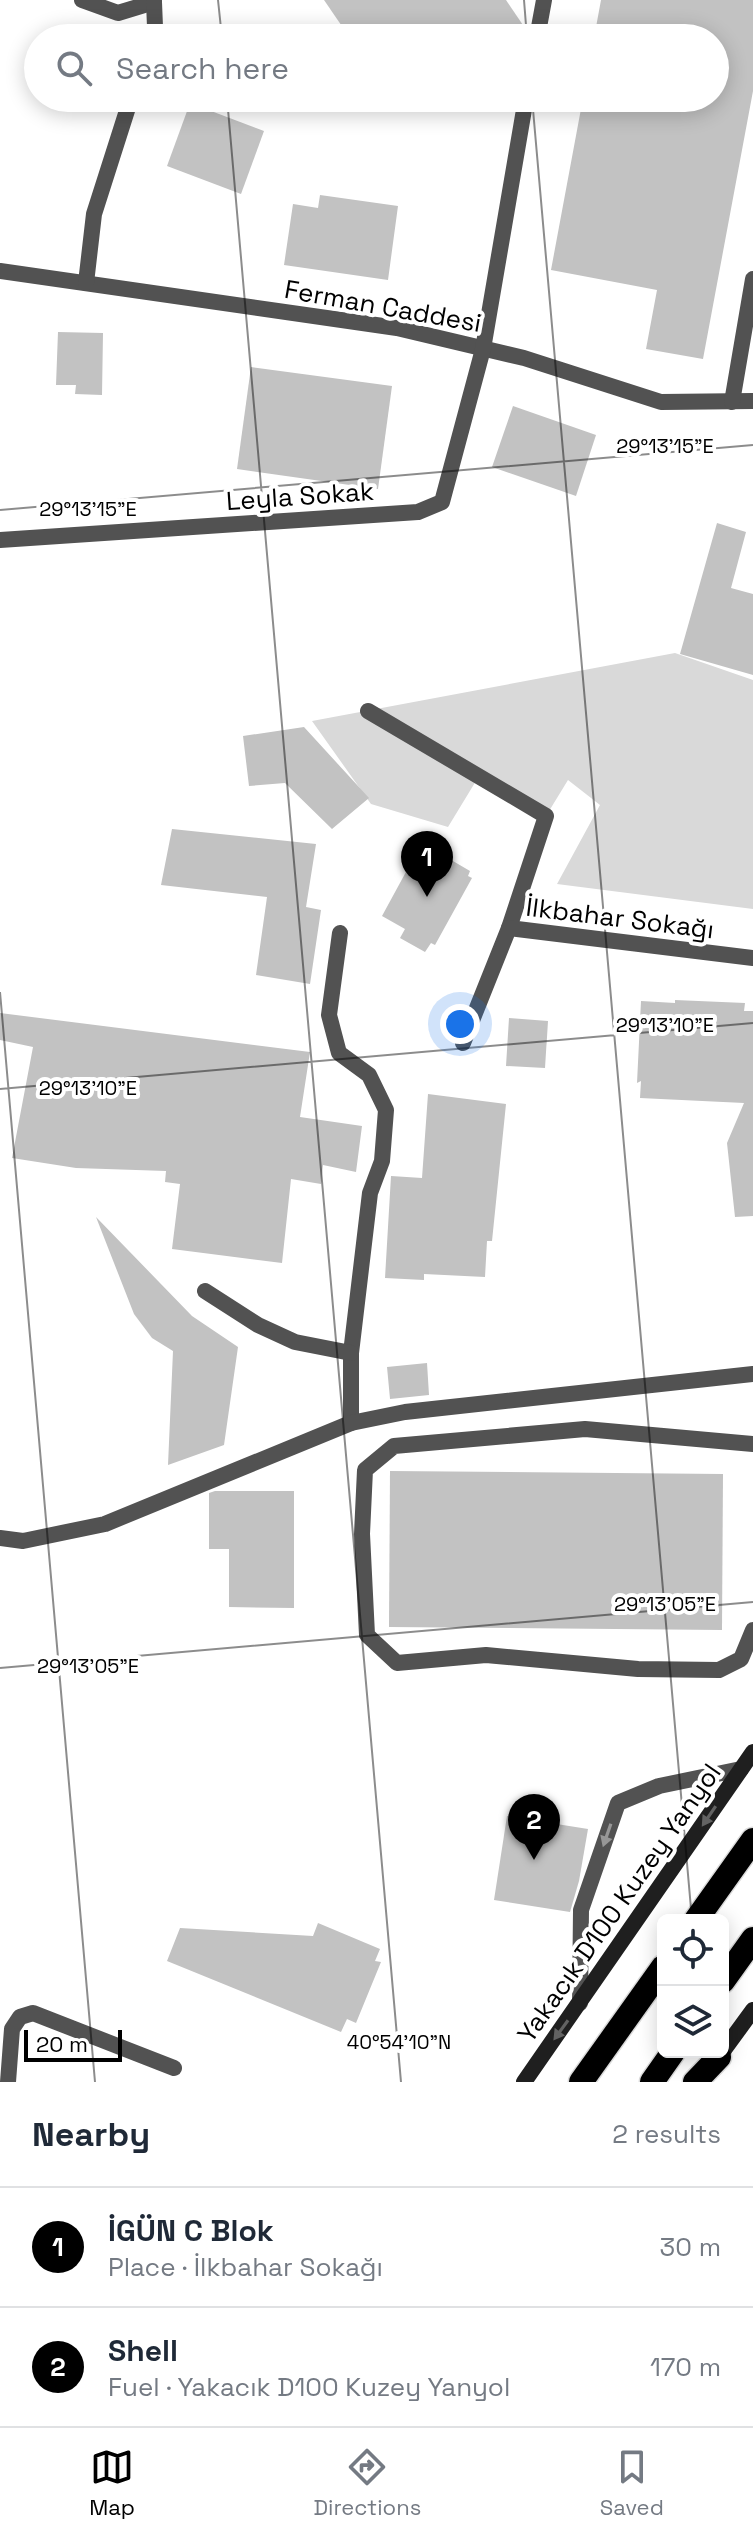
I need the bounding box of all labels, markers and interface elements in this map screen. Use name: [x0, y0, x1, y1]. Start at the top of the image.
search box: [24, 24, 729, 112]
icon: search: [52, 46, 96, 90]
text: Search here: [116, 49, 289, 88]
street label: Ferman Caddesi: [282, 272, 484, 340]
text: 29°13'15"E: [616, 433, 714, 459]
street label: Leyla Sokak: [225, 474, 375, 518]
text: 29°13'15"E: [39, 496, 137, 522]
pin: 1: [401, 831, 453, 897]
street label: İlkbahar Sokağı: [524, 890, 716, 946]
your location: [440, 1004, 480, 1044]
text: 29°13'10"E: [616, 1012, 714, 1038]
text: 29°13'10"E: [39, 1075, 137, 1101]
text: 29°13'05"E: [614, 1591, 716, 1617]
text: 29°13'05"E: [37, 1653, 139, 1679]
street label: Yakacık D100 Kuzey Yanyol: [510, 1757, 728, 2049]
pin: 2: [508, 1794, 560, 1860]
one-way arrow: [701, 1806, 716, 1827]
one-way arrow: [601, 1823, 613, 1847]
map controls: [657, 1914, 729, 2058]
button: locate: [657, 1914, 729, 1986]
button: layers: [657, 1986, 729, 2058]
one-way arrow: [554, 2020, 569, 2041]
scale bar: [24, 2026, 122, 2062]
text: 40°54'10"N: [347, 2029, 451, 2055]
text: 20 m: [36, 2030, 88, 2058]
text: Nearby: [32, 2113, 150, 2156]
text: 2 results: [612, 2117, 721, 2151]
text: İGÜN C Blok: [108, 2211, 274, 2250]
text: 1: [52, 2230, 64, 2264]
text: 30 m: [660, 2230, 721, 2264]
text: Place · İlkbahar Sokağı: [108, 2250, 383, 2284]
text: Shell: [108, 2331, 178, 2370]
text: 2: [50, 2350, 66, 2384]
text: 170 m: [650, 2350, 721, 2384]
text: Fuel · Yakacık D100 Kuzey Yanyol: [108, 2370, 510, 2404]
tab: Map: [89, 2445, 135, 2521]
tab: Directions: [313, 2445, 421, 2521]
tab: Saved: [600, 2445, 664, 2521]

